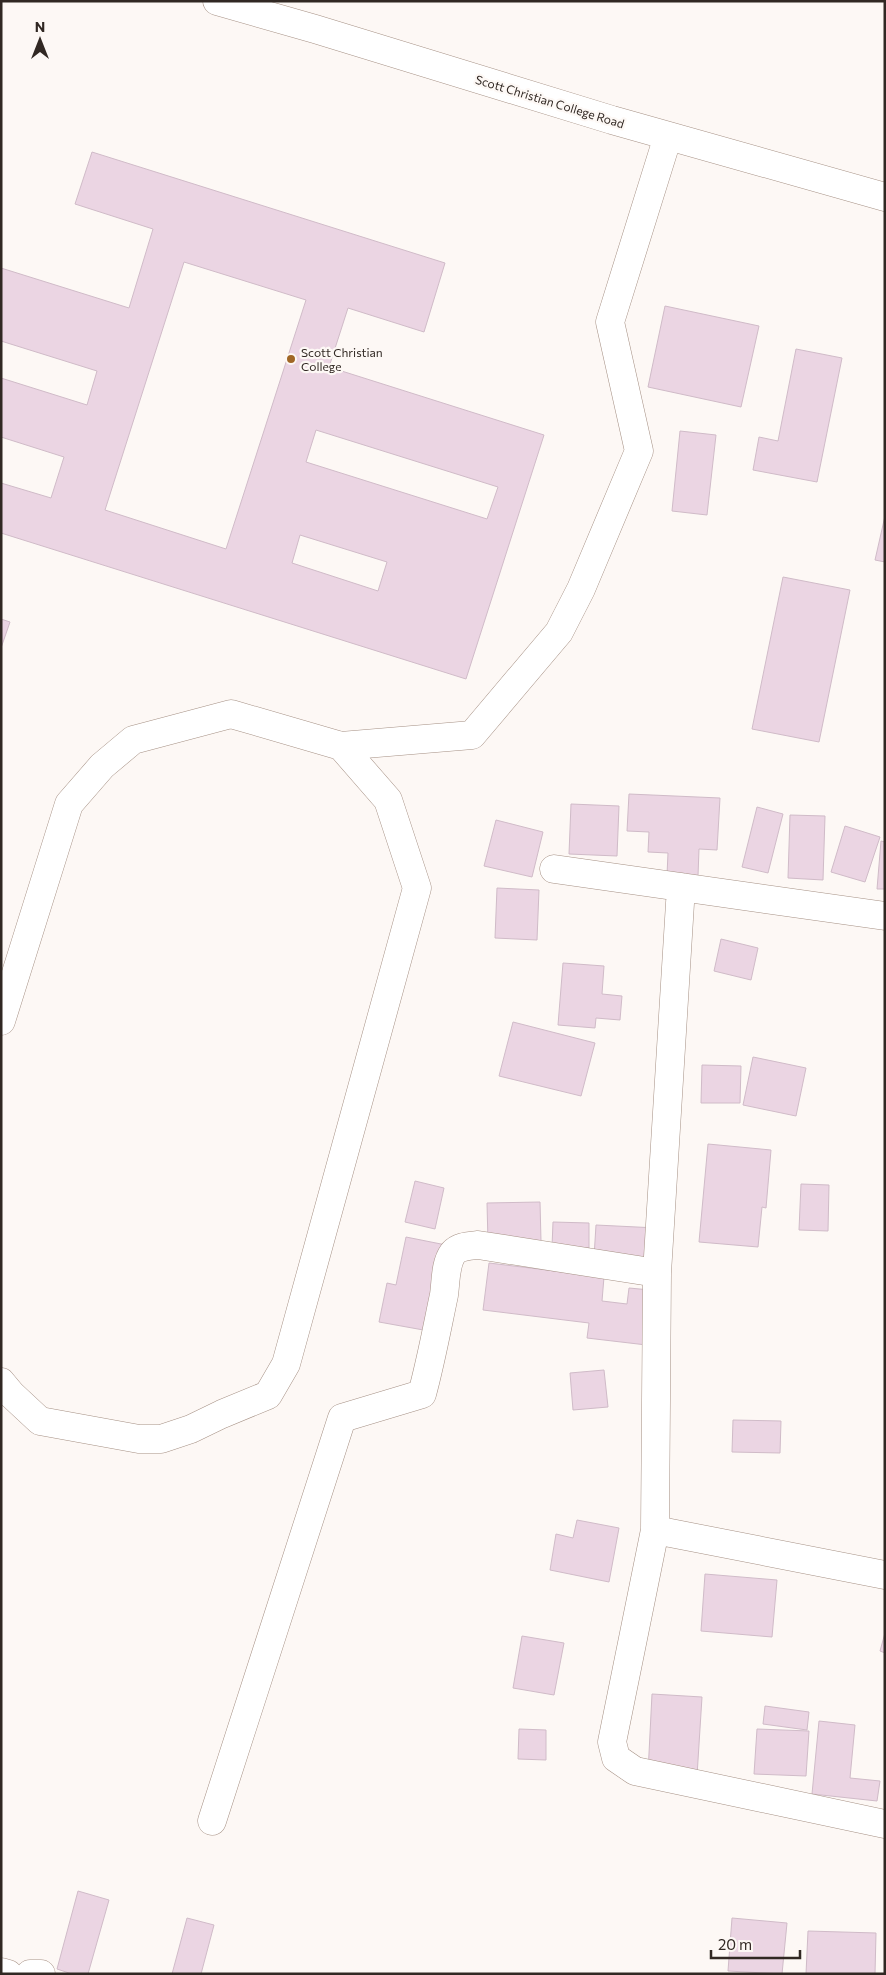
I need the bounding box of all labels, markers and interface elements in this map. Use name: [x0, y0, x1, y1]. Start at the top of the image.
north arrow: [15, 15, 65, 65]
text: N: [35, 18, 45, 35]
street label: Scott Christian College Road: [474, 72, 626, 130]
place label: Scott Christian College: [301, 345, 383, 373]
marker: Scott Christian College: [285, 353, 297, 365]
scale bar: [711, 1928, 800, 1960]
text: 20 m: [718, 1935, 752, 1953]

